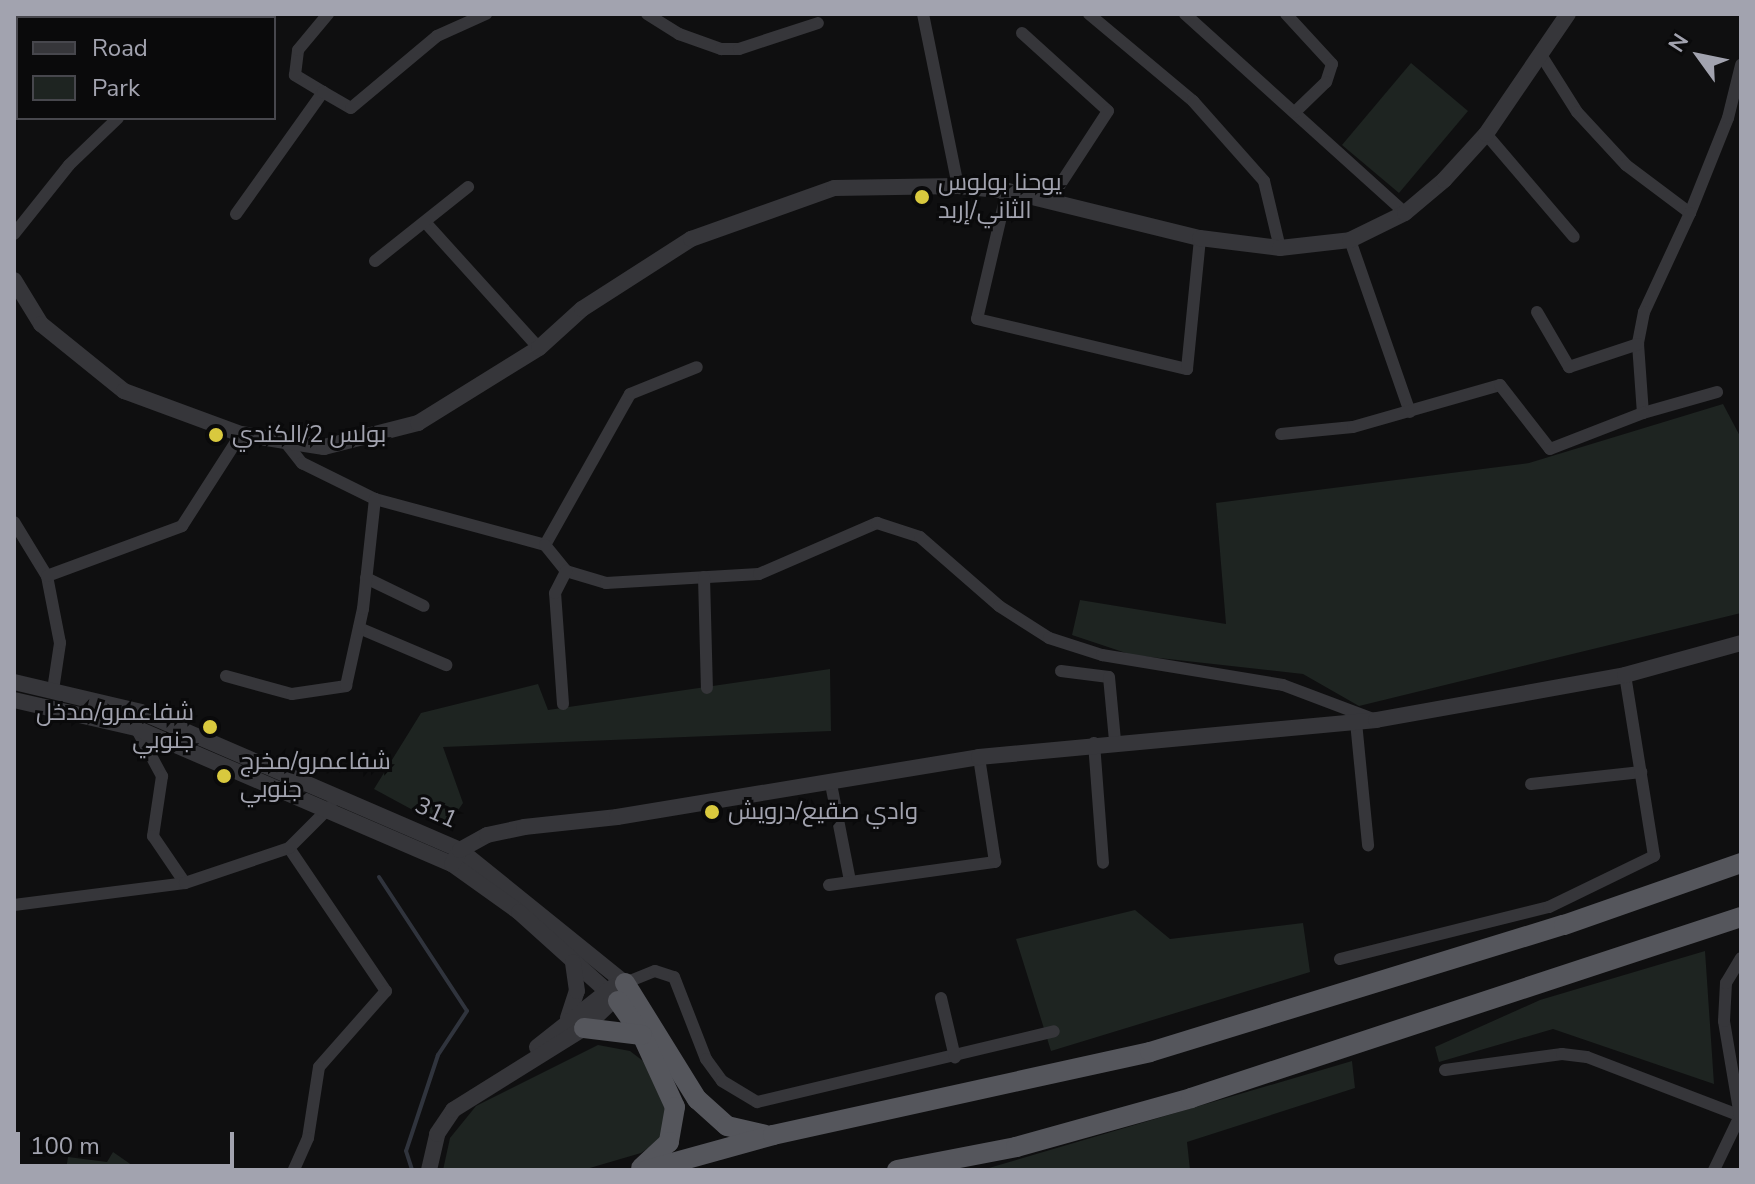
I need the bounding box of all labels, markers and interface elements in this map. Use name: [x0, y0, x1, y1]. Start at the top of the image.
legend: [16, 16, 276, 120]
north arrow: [1659, 16, 1739, 96]
text: N: [1662, 28, 1696, 58]
text: Road: [92, 32, 148, 64]
text: Park: [92, 72, 140, 104]
place label: يوحنا بولوس الثاني/إربد: [938, 169, 1062, 225]
marker: يوحنا بولوس الثاني/إربد: [913, 188, 931, 206]
place label: بولس 2/الكندي: [232, 421, 386, 449]
marker: بولس 2/الكندي: [207, 426, 225, 444]
place label: شفاعمرو/مدخل جنوبي: [36, 699, 194, 755]
marker: شفاعمرو/مدخل جنوبي: [201, 718, 219, 736]
place label: شفاعمرو/مخرج جنوبي: [240, 748, 391, 804]
marker: شفاعمرو/مخرج جنوبي: [215, 767, 233, 785]
street label: 311: [410, 791, 462, 835]
place label: وادي صقيع/درويش: [728, 798, 918, 826]
marker: وادي صقيع/درويش: [703, 803, 721, 821]
scale bar: [20, 1116, 238, 1166]
text: 100 m: [30, 1130, 100, 1162]

